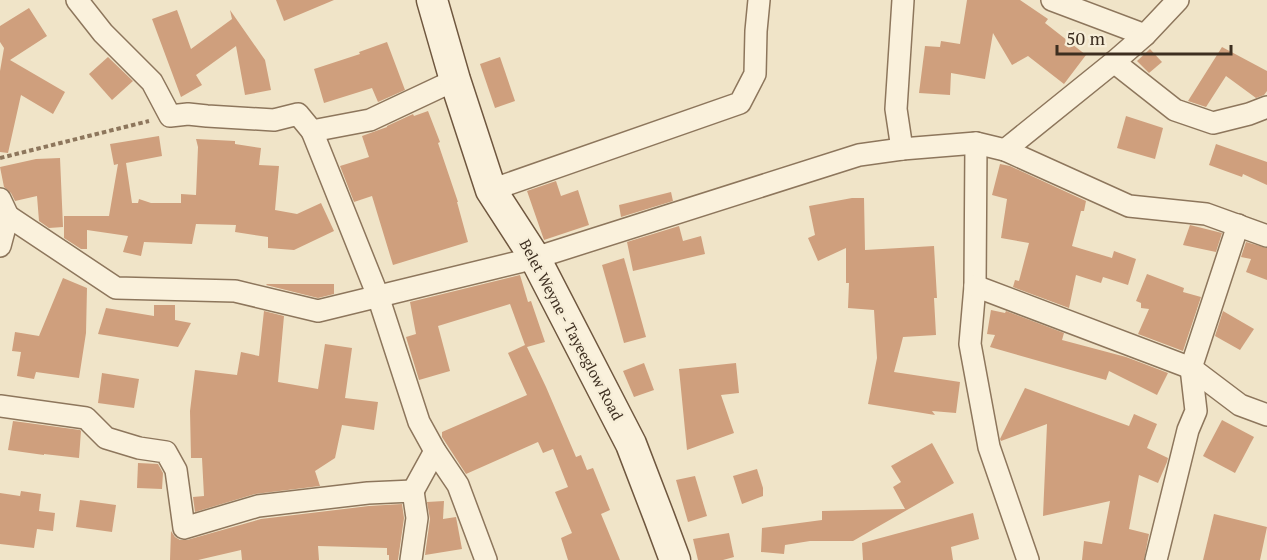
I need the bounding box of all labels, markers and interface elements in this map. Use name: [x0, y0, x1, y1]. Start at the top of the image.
scale bar: [1057, 18, 1231, 56]
text: 50 m: [1066, 26, 1106, 50]
street label: Belet Weyne - Tayeeglow Road: [516, 236, 628, 423]

